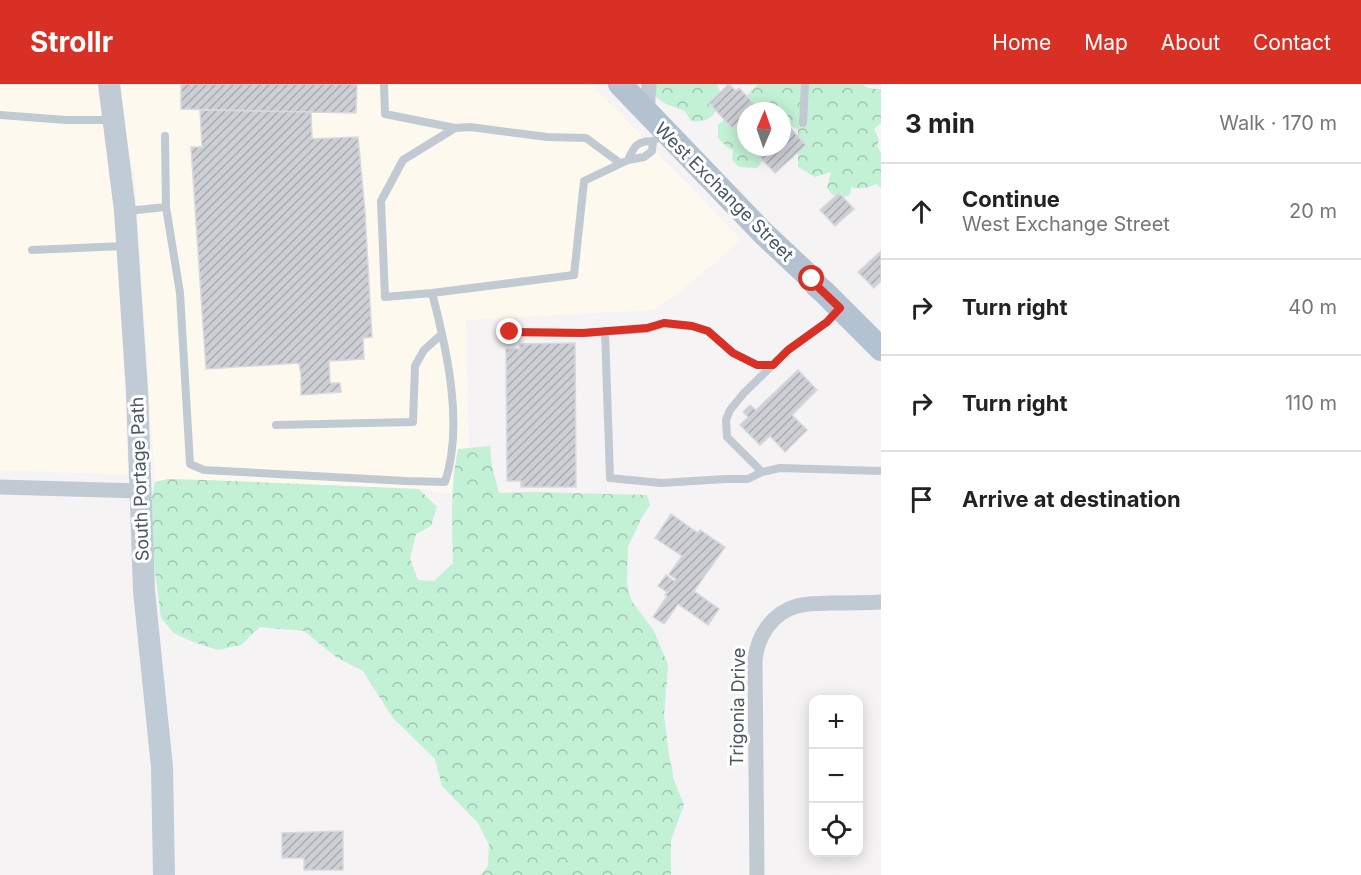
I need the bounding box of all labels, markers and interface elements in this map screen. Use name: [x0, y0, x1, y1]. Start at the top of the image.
text: Strollr: [30, 25, 113, 59]
text: Home: [992, 30, 1051, 55]
text: Map: [1084, 30, 1128, 55]
text: About: [1161, 30, 1220, 55]
text: Contact: [1253, 30, 1331, 55]
north arrow: [737, 102, 791, 156]
text: 3 min: [905, 108, 975, 139]
text: Walk · 170 m: [1219, 111, 1337, 135]
street label: West Exchange Street: [651, 118, 798, 265]
text: Continue: [962, 186, 1060, 212]
icon: ahead: [905, 195, 938, 228]
text: 20 m: [1289, 199, 1337, 223]
text: West Exchange Street: [962, 212, 1170, 236]
route start: [798, 265, 824, 291]
icon: right: [905, 291, 938, 324]
text: Turn right: [962, 294, 1068, 320]
text: 40 m: [1288, 295, 1337, 319]
route end: [496, 318, 522, 344]
icon: right: [905, 387, 938, 420]
text: Turn right: [962, 390, 1068, 416]
text: 110 m: [1285, 391, 1337, 415]
street label: South Portage Path: [126, 396, 153, 562]
icon: arrive: [905, 483, 938, 516]
text: Arrive at destination: [962, 486, 1181, 512]
street label: Trigonia Drive: [726, 647, 749, 767]
map controls: [809, 695, 863, 857]
button: +: [809, 695, 863, 749]
button: −: [809, 749, 863, 803]
button: locate: [809, 803, 863, 857]

